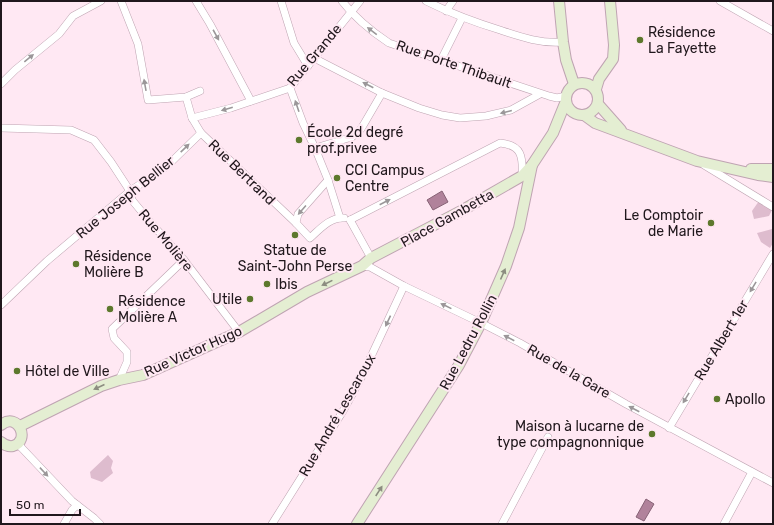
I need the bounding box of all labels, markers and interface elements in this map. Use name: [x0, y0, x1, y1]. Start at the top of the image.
street label: Rue Grande: [283, 21, 345, 90]
place label: Résidence La Fayette: [648, 24, 717, 57]
one-way arrow: [366, 26, 377, 35]
one-way arrow: [212, 29, 219, 40]
marker: Résidence La Fayette: [635, 35, 645, 45]
street label: Rue Porte Thibault: [394, 37, 514, 92]
one-way arrow: [24, 54, 35, 62]
one-way arrow: [142, 79, 148, 91]
one-way arrow: [362, 82, 374, 89]
one-way arrow: [293, 99, 299, 111]
one-way arrow: [220, 106, 232, 112]
one-way arrow: [499, 109, 512, 115]
place label: École 2d degré prof.privee: [307, 123, 404, 157]
marker: École 2d degré prof.privee: [294, 135, 304, 145]
street label: Rue Bertrand: [205, 136, 279, 209]
one-way arrow: [180, 143, 190, 153]
street label: Rue Joseph Bellier: [73, 152, 178, 242]
place label: CCI Campus Centre: [345, 162, 424, 195]
marker: CCI Campus Centre: [332, 173, 342, 183]
street label: Place Gambetta: [398, 186, 497, 251]
one-way arrow: [379, 198, 391, 205]
one-way arrow: [297, 204, 306, 215]
street label: Rue Molière: [135, 206, 197, 275]
place label: Le Comptoir de Marie: [624, 207, 704, 240]
marker: Le Comptoir de Marie: [706, 218, 716, 228]
marker: Statue de Saint-John Perse: [290, 230, 300, 240]
place label: Statue de Saint-John Perse: [238, 242, 352, 275]
place label: Résidence Molière B: [84, 248, 152, 281]
marker: Résidence Molière B: [71, 259, 81, 269]
one-way arrow: [500, 269, 506, 280]
place label: Ibis: [275, 276, 298, 293]
marker: Ibis: [262, 279, 272, 289]
one-way arrow: [321, 280, 332, 286]
one-way arrow: [749, 281, 756, 293]
place label: Utile: [212, 291, 242, 308]
street label: Rue Ledru Rollin: [436, 292, 501, 393]
place label: Résidence Molière A: [118, 293, 186, 326]
marker: Utile: [245, 294, 255, 304]
street label: Rue Albert 1er: [691, 296, 752, 384]
one-way arrow: [440, 303, 452, 309]
marker: Résidence Molière A: [105, 304, 115, 314]
one-way arrow: [385, 316, 391, 327]
street label: Rue Victor Hugo: [142, 322, 245, 381]
one-way arrow: [504, 334, 515, 341]
street label: Rue de la Gare: [524, 341, 614, 402]
street label: Rue André Lescaroux: [295, 351, 380, 479]
place label: Hôtel de Ville: [25, 363, 110, 380]
marker: Hôtel de Ville: [12, 366, 22, 376]
one-way arrow: [93, 384, 105, 391]
place label: Apollo: [725, 391, 766, 408]
one-way arrow: [682, 393, 690, 403]
marker: Apollo: [712, 394, 722, 404]
one-way arrow: [629, 406, 640, 412]
place label: Maison à lucarne de type compagnonnique: [497, 418, 644, 451]
marker: Maison à lucarne de type compagnonnique: [647, 429, 657, 439]
one-way arrow: [40, 466, 49, 477]
one-way arrow: [375, 485, 382, 497]
scale bar: [10, 491, 80, 517]
text: 50 m: [16, 498, 44, 512]

